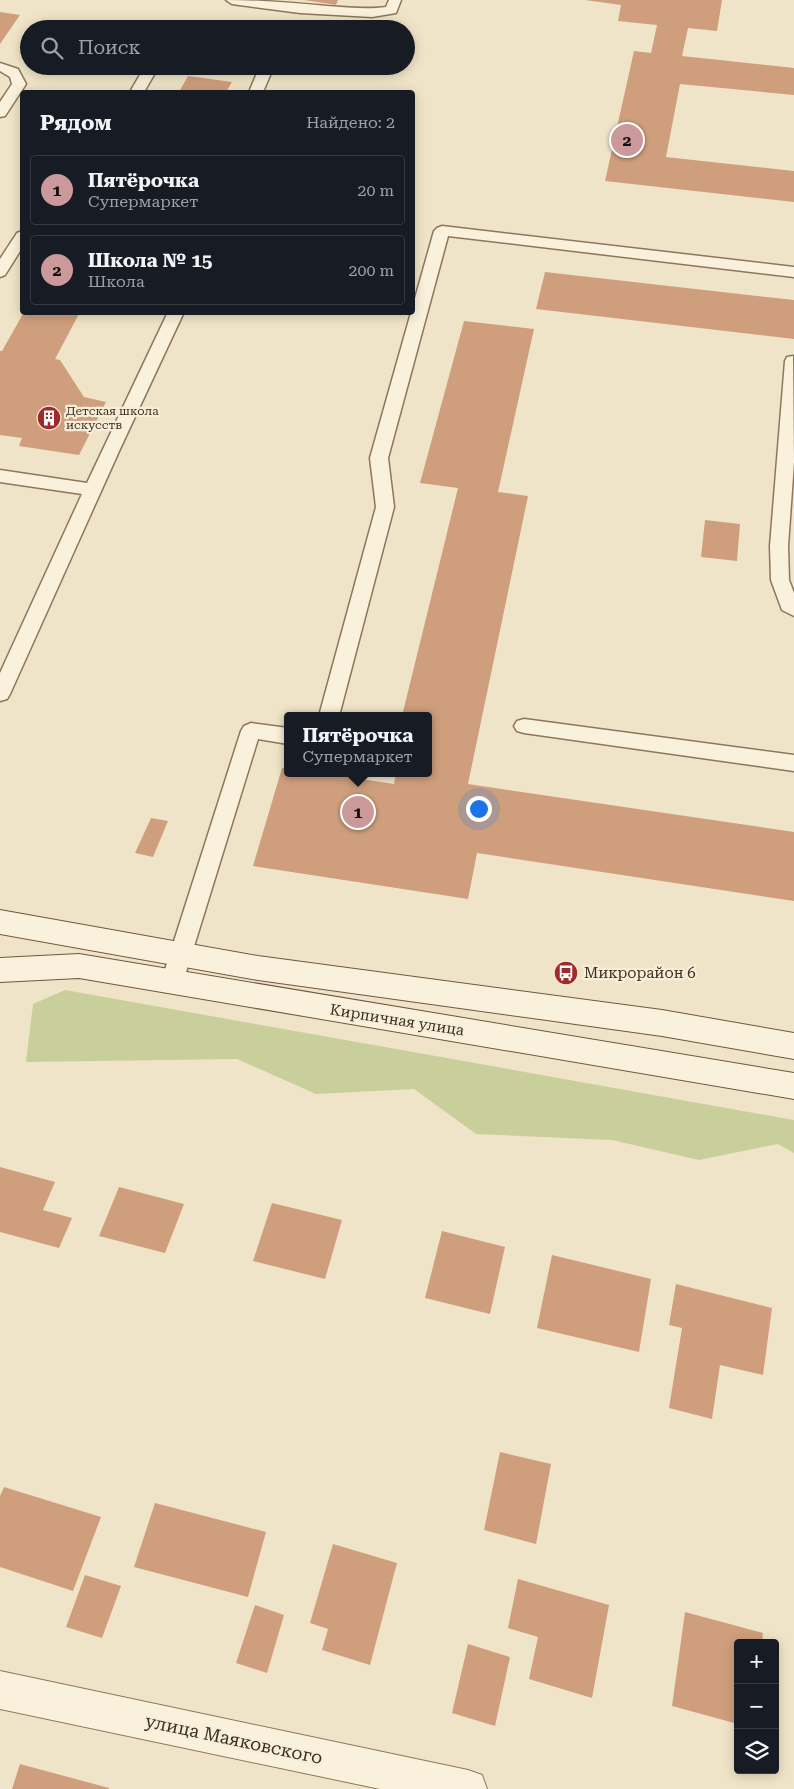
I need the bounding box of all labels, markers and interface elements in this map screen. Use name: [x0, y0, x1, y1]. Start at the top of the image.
search box: [20, 20, 415, 75]
icon: search: [38, 34, 66, 62]
text: Поиск: [78, 36, 141, 59]
text: Рядом: [40, 111, 112, 135]
text: Найдено: 2: [306, 113, 395, 132]
pin: 2: [611, 121, 643, 159]
text: Пятёрочка: [88, 169, 199, 192]
text: 1: [53, 181, 61, 200]
text: 20 m: [357, 181, 394, 200]
text: Супермаркет: [88, 192, 198, 211]
text: Школа № 15: [88, 249, 212, 272]
text: 2: [53, 261, 61, 280]
text: 200 m: [348, 261, 394, 280]
text: Школа: [88, 272, 145, 291]
place label: Детская школа искусств: [66, 404, 159, 432]
building icon: Детская школа искусств: [36, 405, 62, 431]
popup: [284, 712, 432, 777]
text: Пятёрочка: [302, 724, 414, 747]
text: Супермаркет: [302, 747, 413, 766]
pin: 1: [342, 793, 374, 831]
your location: [466, 796, 492, 822]
bus stop icon: Микрорайон 6: [553, 960, 579, 986]
place label: Микрорайон 6: [584, 964, 696, 982]
street label: Кирпичная улица: [329, 1000, 465, 1040]
map controls: [734, 1639, 779, 1774]
button: +: [734, 1639, 779, 1684]
button: −: [734, 1684, 779, 1729]
street label: улица Маяковского: [143, 1710, 325, 1768]
button: layers: [734, 1729, 779, 1774]

